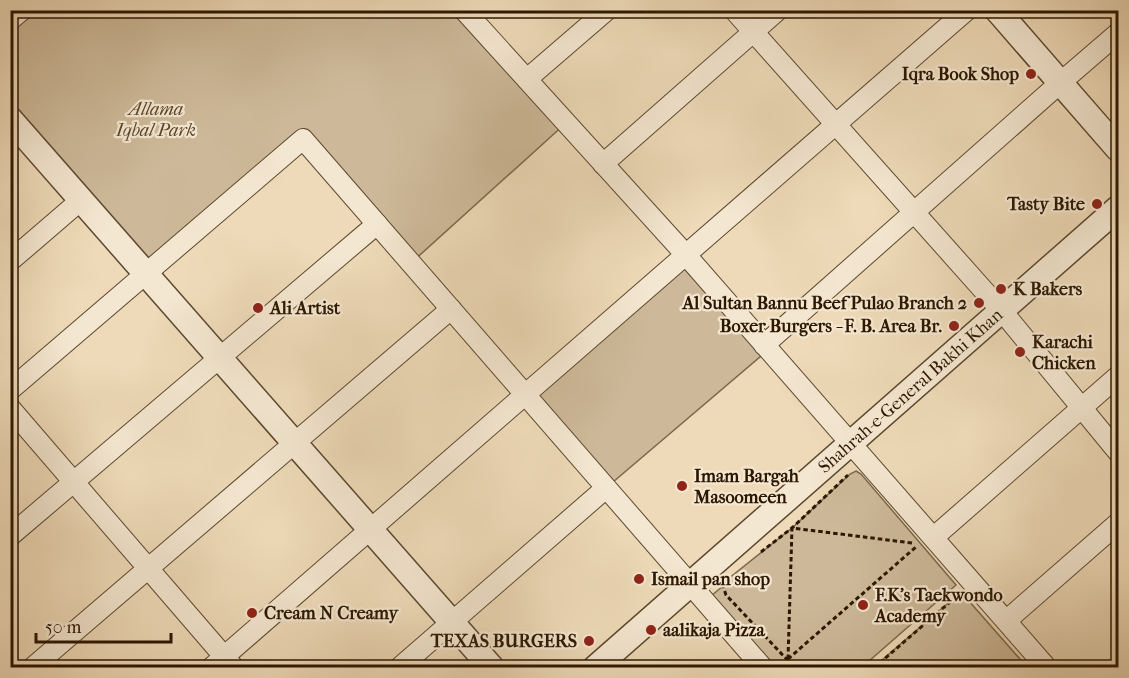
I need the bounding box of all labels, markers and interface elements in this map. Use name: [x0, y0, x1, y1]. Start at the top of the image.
place label: Iqra Book Shop: [902, 64, 1019, 85]
marker: Iqra Book Shop: [1024, 67, 1038, 81]
park label: Allama Iqbal Park: [115, 99, 196, 141]
place label: Tasty Bite: [1006, 194, 1085, 215]
marker: Tasty Bite: [1090, 197, 1104, 211]
place label: K Bakers: [1013, 279, 1083, 300]
marker: K Bakers: [994, 282, 1008, 296]
place label: Al Sultan Bannu Beef Pulao Branch 2: [682, 293, 967, 314]
marker: Al Sultan Bannu Beef Pulao Branch 2: [972, 296, 986, 310]
place label: Ali Artist: [269, 298, 341, 319]
marker: Ali Artist: [251, 301, 265, 315]
street label: Shahrah-e-General Bakhi Khan: [814, 304, 1008, 478]
place label: Boxer Burgers - F. B. Area Br.: [720, 316, 943, 337]
marker: Boxer Burgers - F. B. Area Br.: [947, 319, 961, 333]
place label: Karachi Chicken: [1032, 332, 1096, 374]
marker: Karachi Chicken: [1013, 345, 1027, 359]
place label: Imam Bargah Masoomeen: [693, 466, 800, 508]
marker: Imam Bargah Masoomeen: [675, 479, 689, 493]
place label: Ismail pan shop: [651, 569, 770, 590]
marker: Ismail pan shop: [632, 572, 646, 586]
place label: F.K's Taekwondo Academy: [874, 585, 1003, 627]
marker: F.K's Taekwondo Academy: [856, 598, 870, 612]
place label: Cream N Creamy: [264, 603, 399, 624]
scale bar: [36, 606, 171, 644]
marker: Cream N Creamy: [245, 606, 259, 620]
text: 50 m: [45, 617, 82, 638]
place label: aalikaja Pizza: [663, 620, 765, 641]
marker: aalikaja Pizza: [644, 623, 658, 637]
place label: TEXAS BURGERS: [430, 631, 577, 652]
marker: TEXAS BURGERS: [582, 634, 596, 648]

